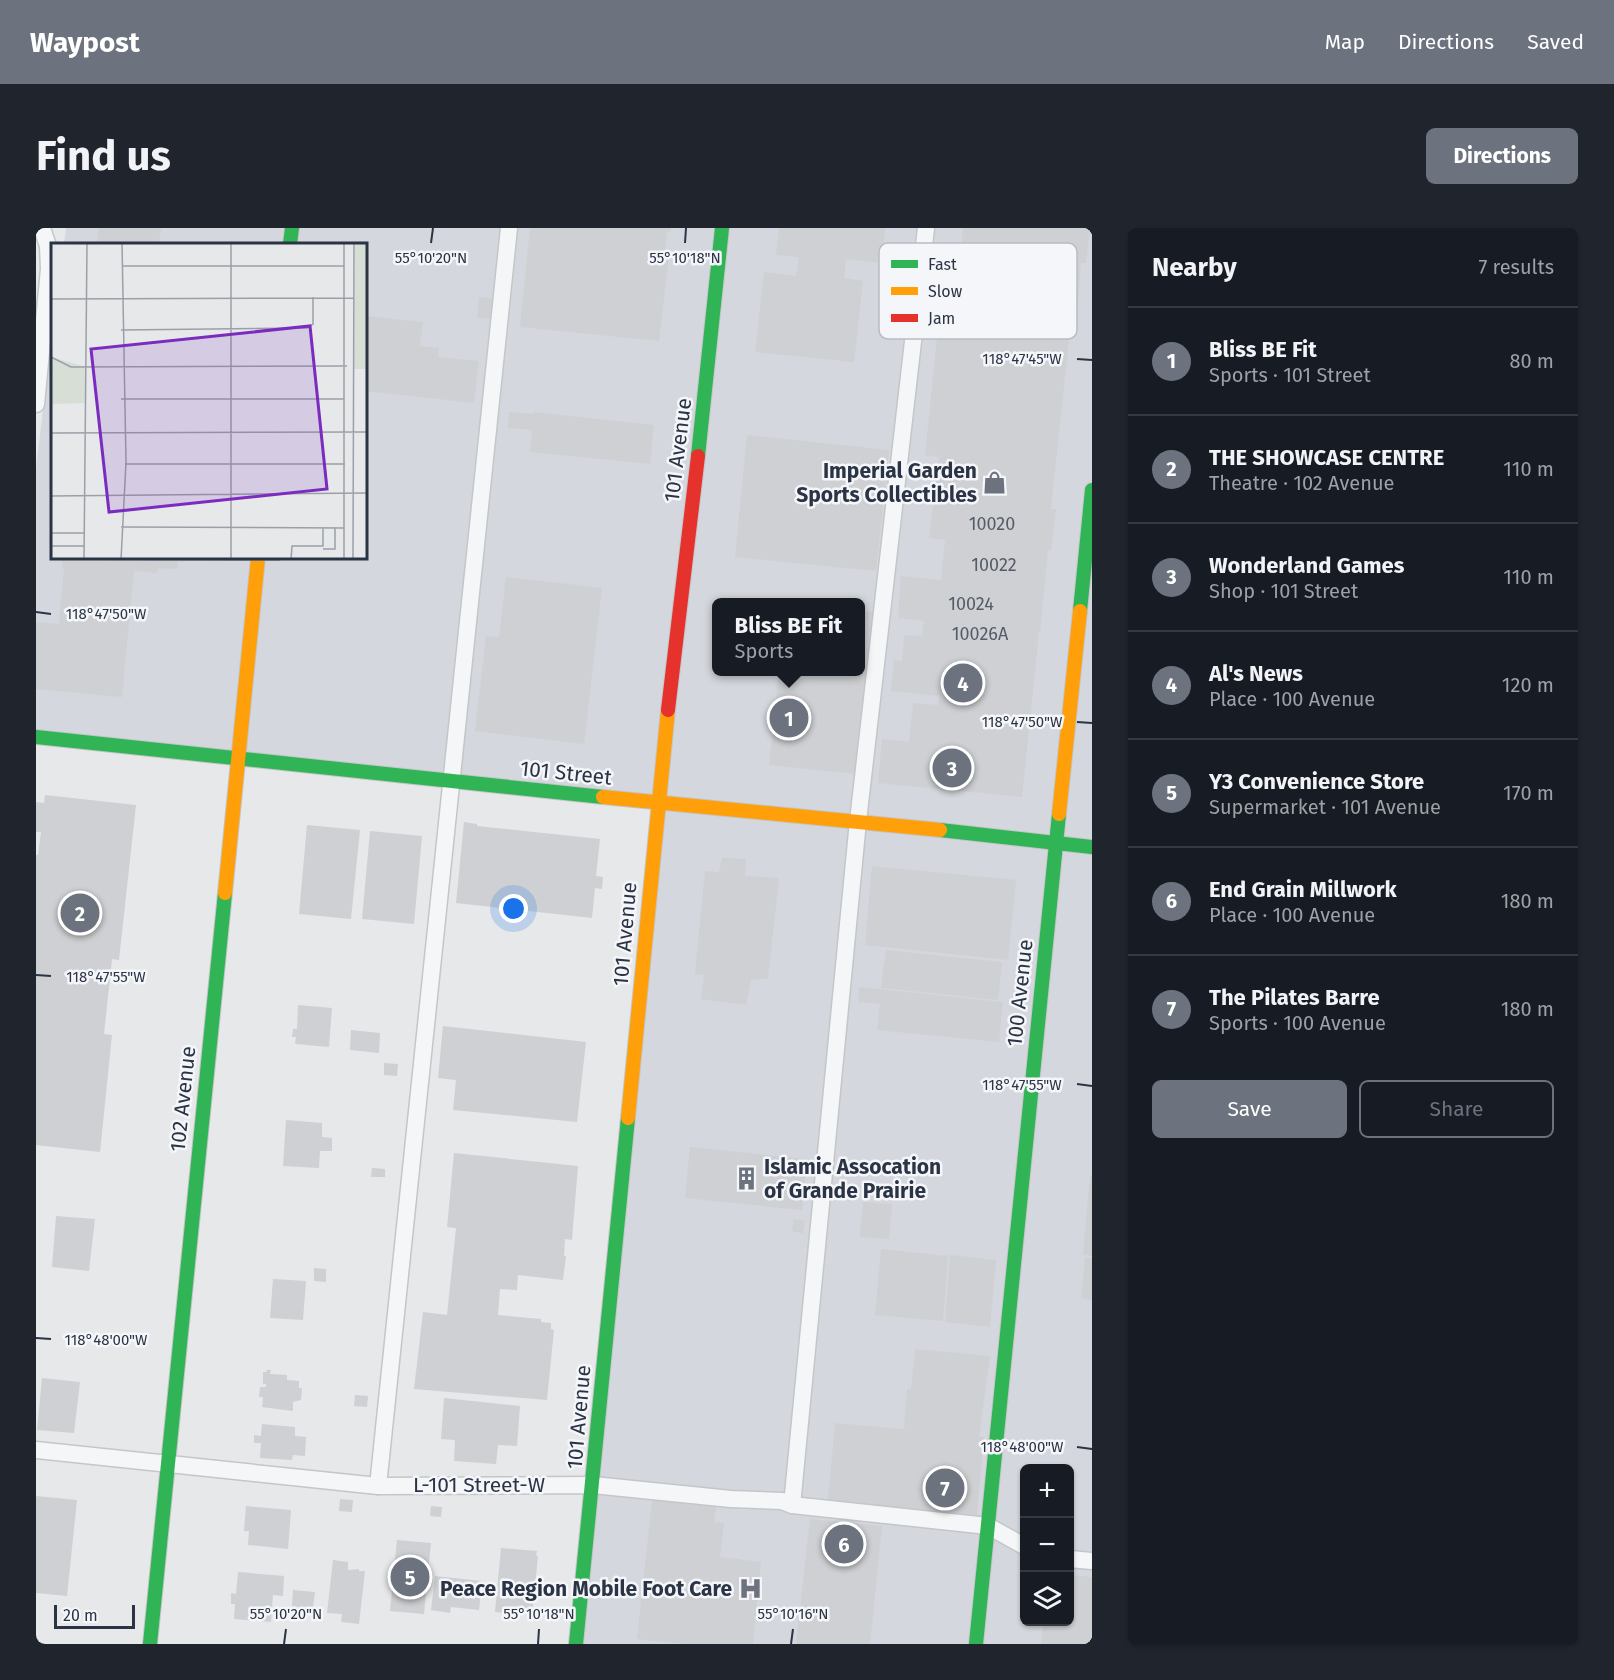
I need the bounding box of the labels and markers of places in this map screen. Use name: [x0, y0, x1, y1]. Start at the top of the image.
place label: Imperial Garden Sports Collectibles: [796, 458, 977, 508]
shop icon: Imperial Garden Sports Collectibles: [982, 470, 1008, 496]
pin: 4: [944, 660, 982, 706]
pin: 1: [770, 696, 808, 740]
pin: 3: [932, 746, 972, 790]
pin: 2: [60, 890, 99, 936]
place label: Islamic Assocation of Grande Prairie: [764, 1154, 941, 1204]
building icon: Islamic Assocation of Grande Prairie: [733, 1166, 759, 1192]
pin: 7: [926, 1466, 964, 1510]
pin: 6: [824, 1522, 864, 1566]
pin: 5: [390, 1554, 430, 1600]
place label: Peace Region Mobile Foot Care: [440, 1576, 732, 1602]
hospital icon: Peace Region Mobile Foot Care: [737, 1576, 763, 1602]

